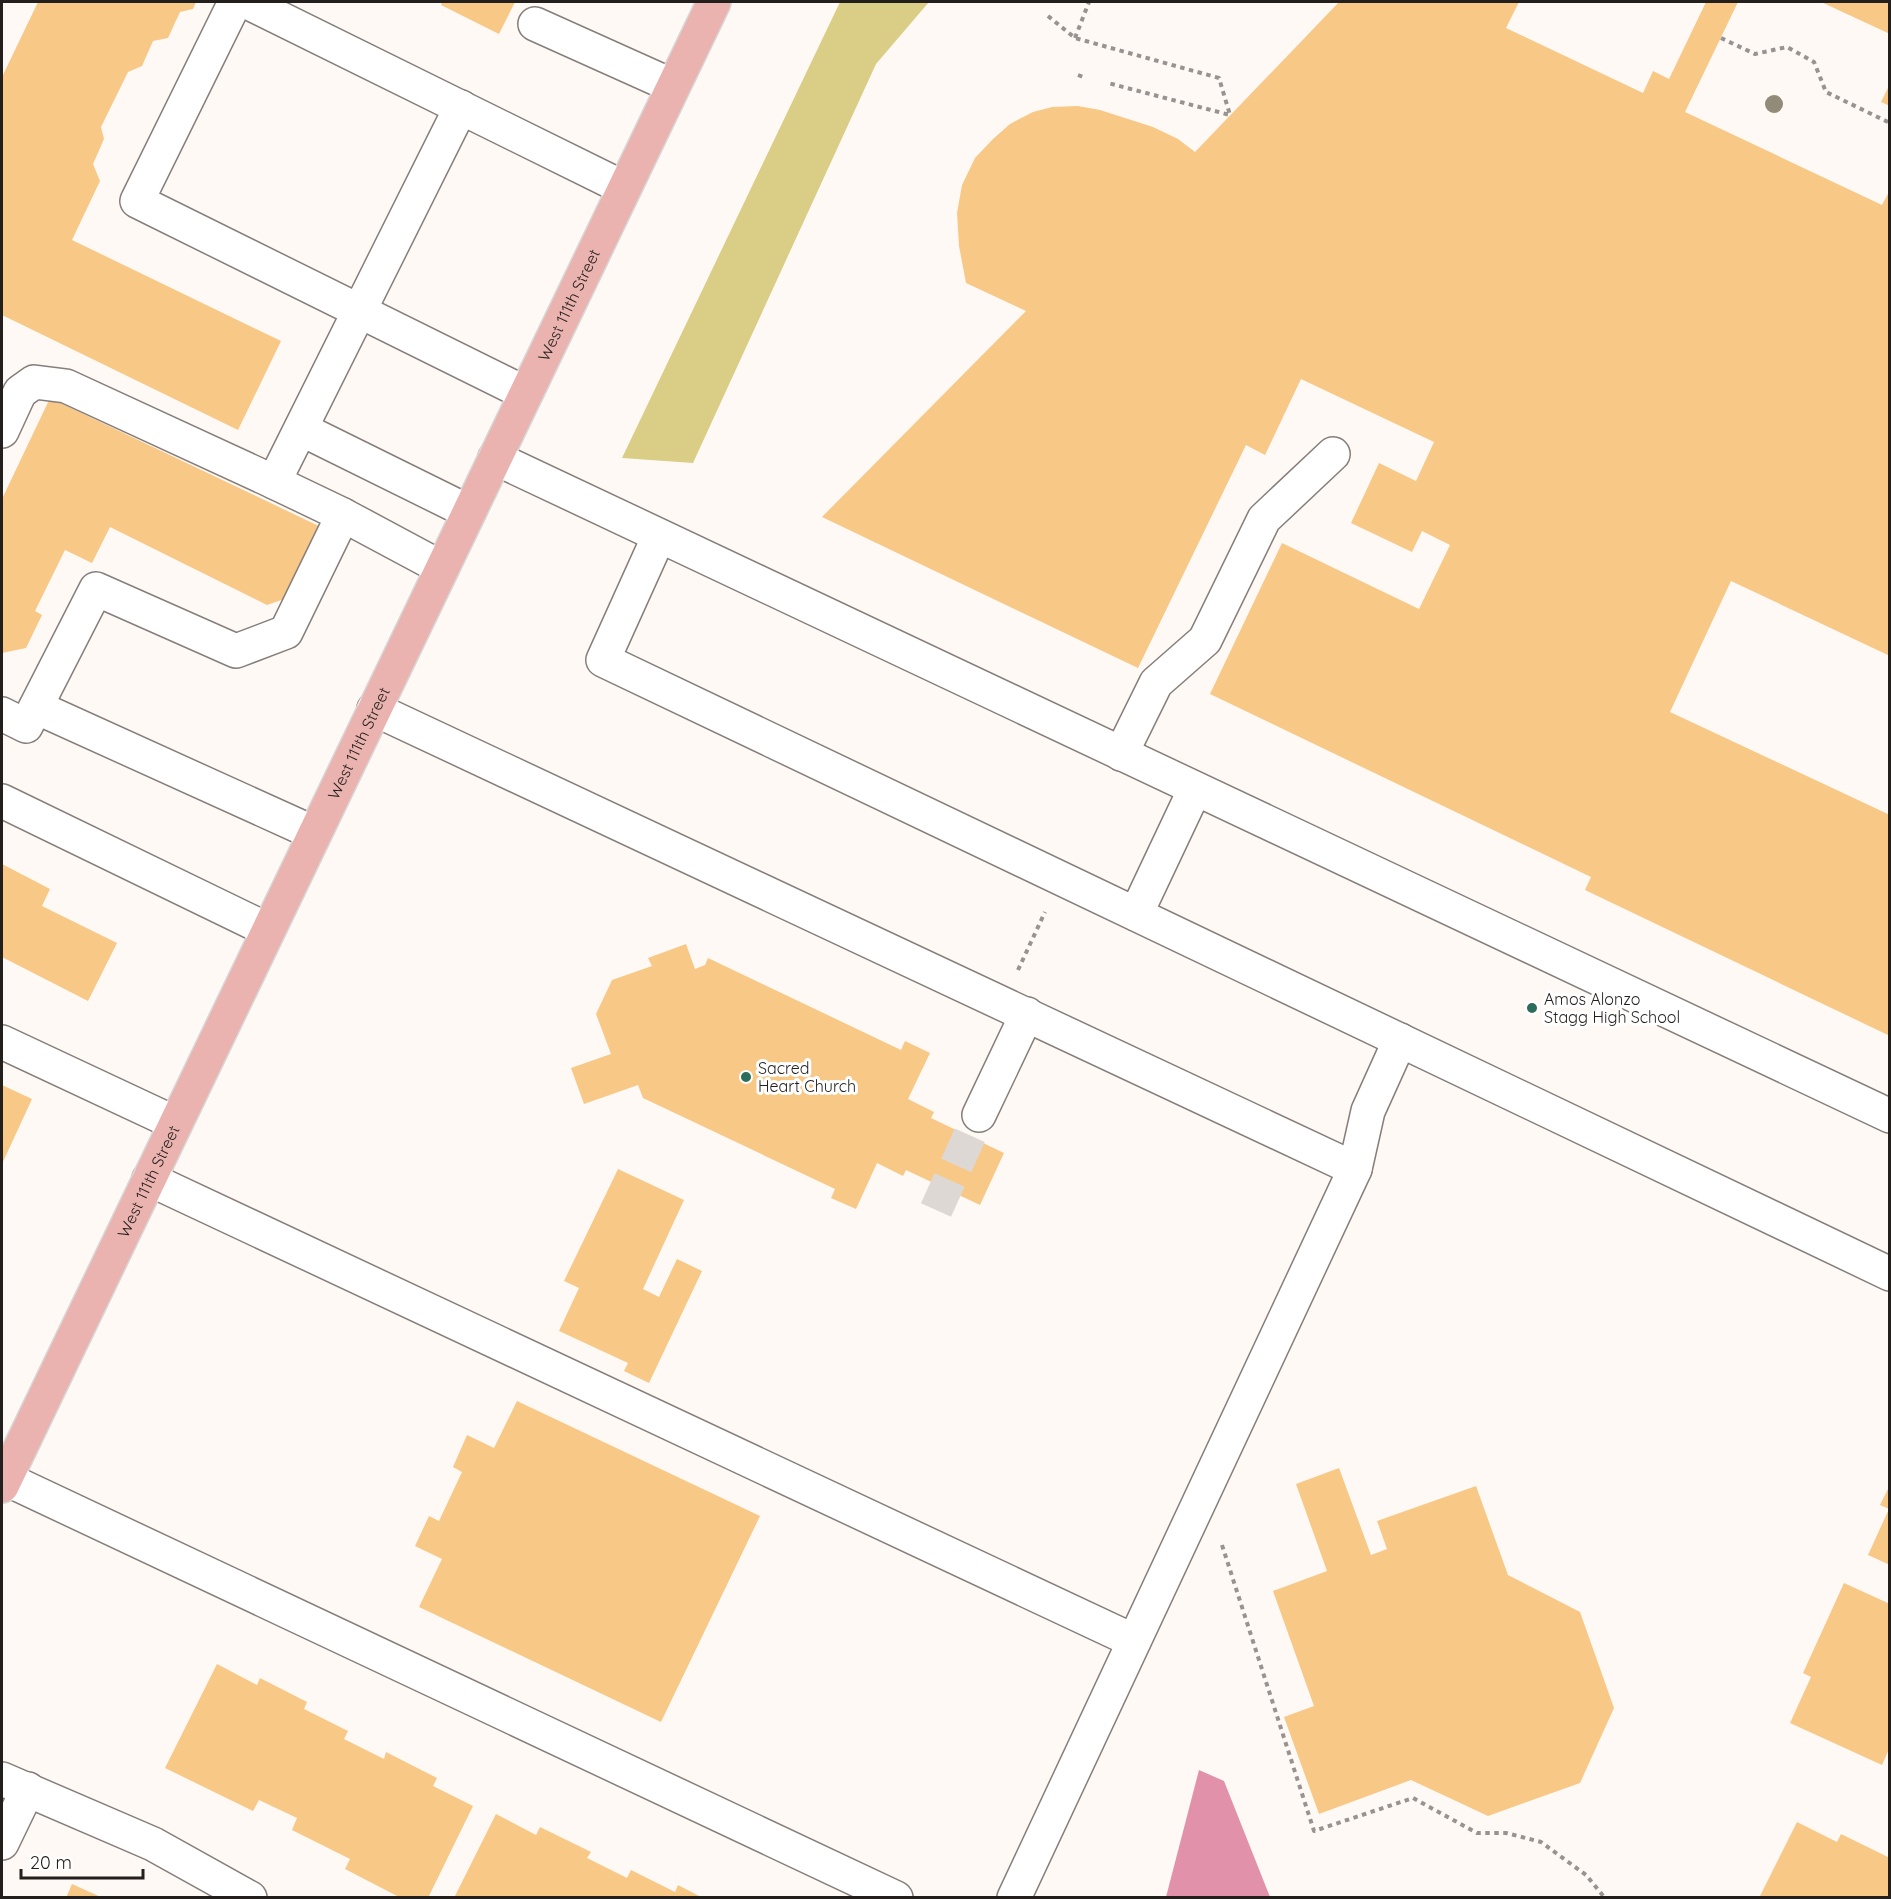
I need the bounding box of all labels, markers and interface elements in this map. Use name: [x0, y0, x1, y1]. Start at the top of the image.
street label: West 111th Street: [533, 246, 604, 364]
street label: West 111th Street: [323, 684, 394, 802]
place label: Amos Alonzo Stagg High School: [1544, 989, 1680, 1027]
marker: Amos Alonzo Stagg High School: [1525, 1001, 1539, 1015]
place label: Sacred Heart Church: [758, 1058, 856, 1096]
marker: Sacred Heart Church: [739, 1070, 753, 1084]
street label: West 111th Street: [113, 1122, 184, 1241]
scale bar: [21, 1842, 142, 1880]
text: 20 m: [30, 1851, 72, 1874]

